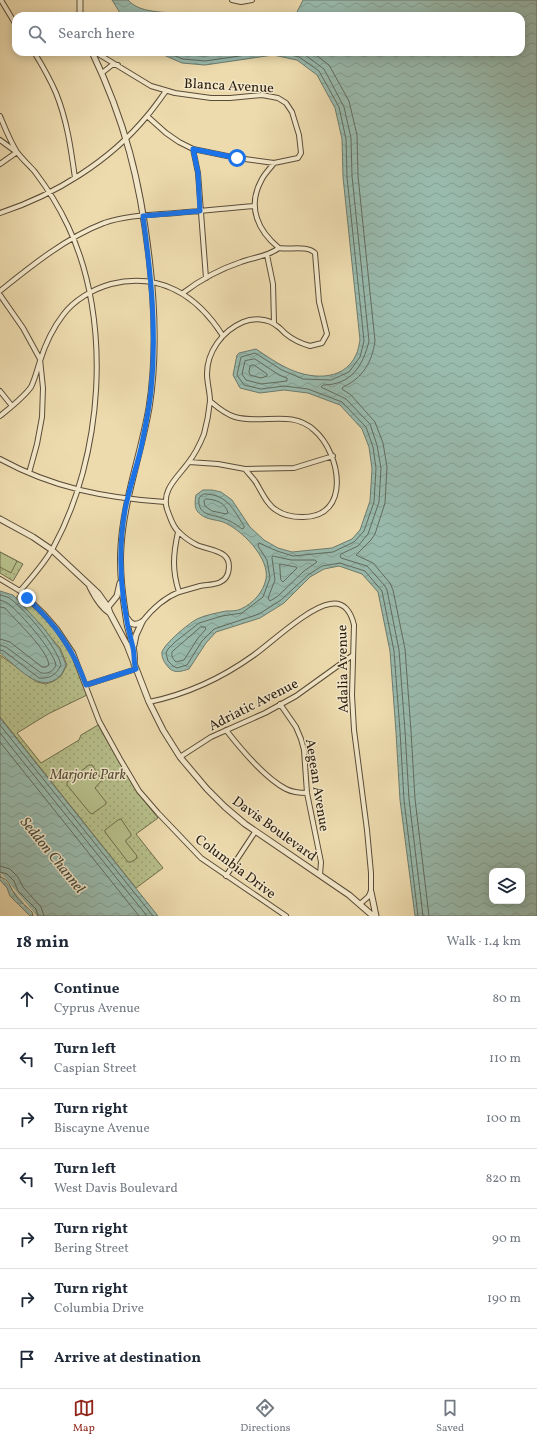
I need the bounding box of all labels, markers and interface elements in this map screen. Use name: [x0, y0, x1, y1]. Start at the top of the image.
search box: [12, 12, 525, 56]
icon: search: [26, 23, 48, 45]
text: Search here: [58, 24, 135, 45]
street label: Blanca Avenue: [183, 75, 275, 98]
route start: [228, 149, 246, 167]
route end: [18, 589, 36, 607]
street label: Adalia Avenue: [333, 624, 354, 713]
street label: Adriatic Avenue: [206, 674, 302, 736]
street label: Aegean Avenue: [300, 737, 333, 833]
park label: Marjorie Park: [49, 766, 127, 785]
street label: Davis Boulevard: [228, 792, 320, 866]
water label: Seddon Channel: [14, 813, 89, 899]
street label: Columbia Drive: [191, 830, 280, 904]
map controls: [489, 868, 525, 904]
button: layers: [489, 868, 525, 904]
text: 18 min: [16, 931, 69, 954]
text: Walk · 1.4 km: [447, 933, 521, 951]
text: Continue: [54, 979, 119, 1000]
icon: ahead: [16, 988, 38, 1010]
text: 80 m: [492, 990, 521, 1008]
text: Cyprus Avenue: [54, 1000, 140, 1018]
text: Turn left: [54, 1039, 116, 1060]
icon: left: [16, 1048, 38, 1070]
text: 110 m: [489, 1050, 521, 1068]
text: Caspian Street: [54, 1060, 137, 1078]
text: Turn right: [54, 1099, 128, 1120]
icon: right: [16, 1108, 38, 1130]
text: 100 m: [486, 1110, 521, 1128]
text: Biscayne Avenue: [54, 1120, 150, 1138]
text: Turn left: [54, 1159, 116, 1180]
icon: left: [16, 1168, 38, 1190]
text: 820 m: [486, 1170, 521, 1188]
text: West Davis Boulevard: [54, 1180, 178, 1198]
text: Turn right: [54, 1219, 128, 1240]
icon: right: [16, 1228, 38, 1250]
text: 90 m: [492, 1230, 521, 1248]
text: Bering Street: [54, 1240, 129, 1258]
text: Turn right: [54, 1279, 128, 1300]
icon: right: [16, 1288, 38, 1310]
text: 190 m: [487, 1290, 521, 1308]
text: Columbia Drive: [54, 1300, 144, 1318]
icon: arrive: [16, 1348, 38, 1370]
text: Arrive at destination: [54, 1348, 201, 1369]
tab: Map: [73, 1397, 95, 1436]
tab: Directions: [240, 1397, 291, 1436]
tab: Saved: [436, 1397, 464, 1436]

